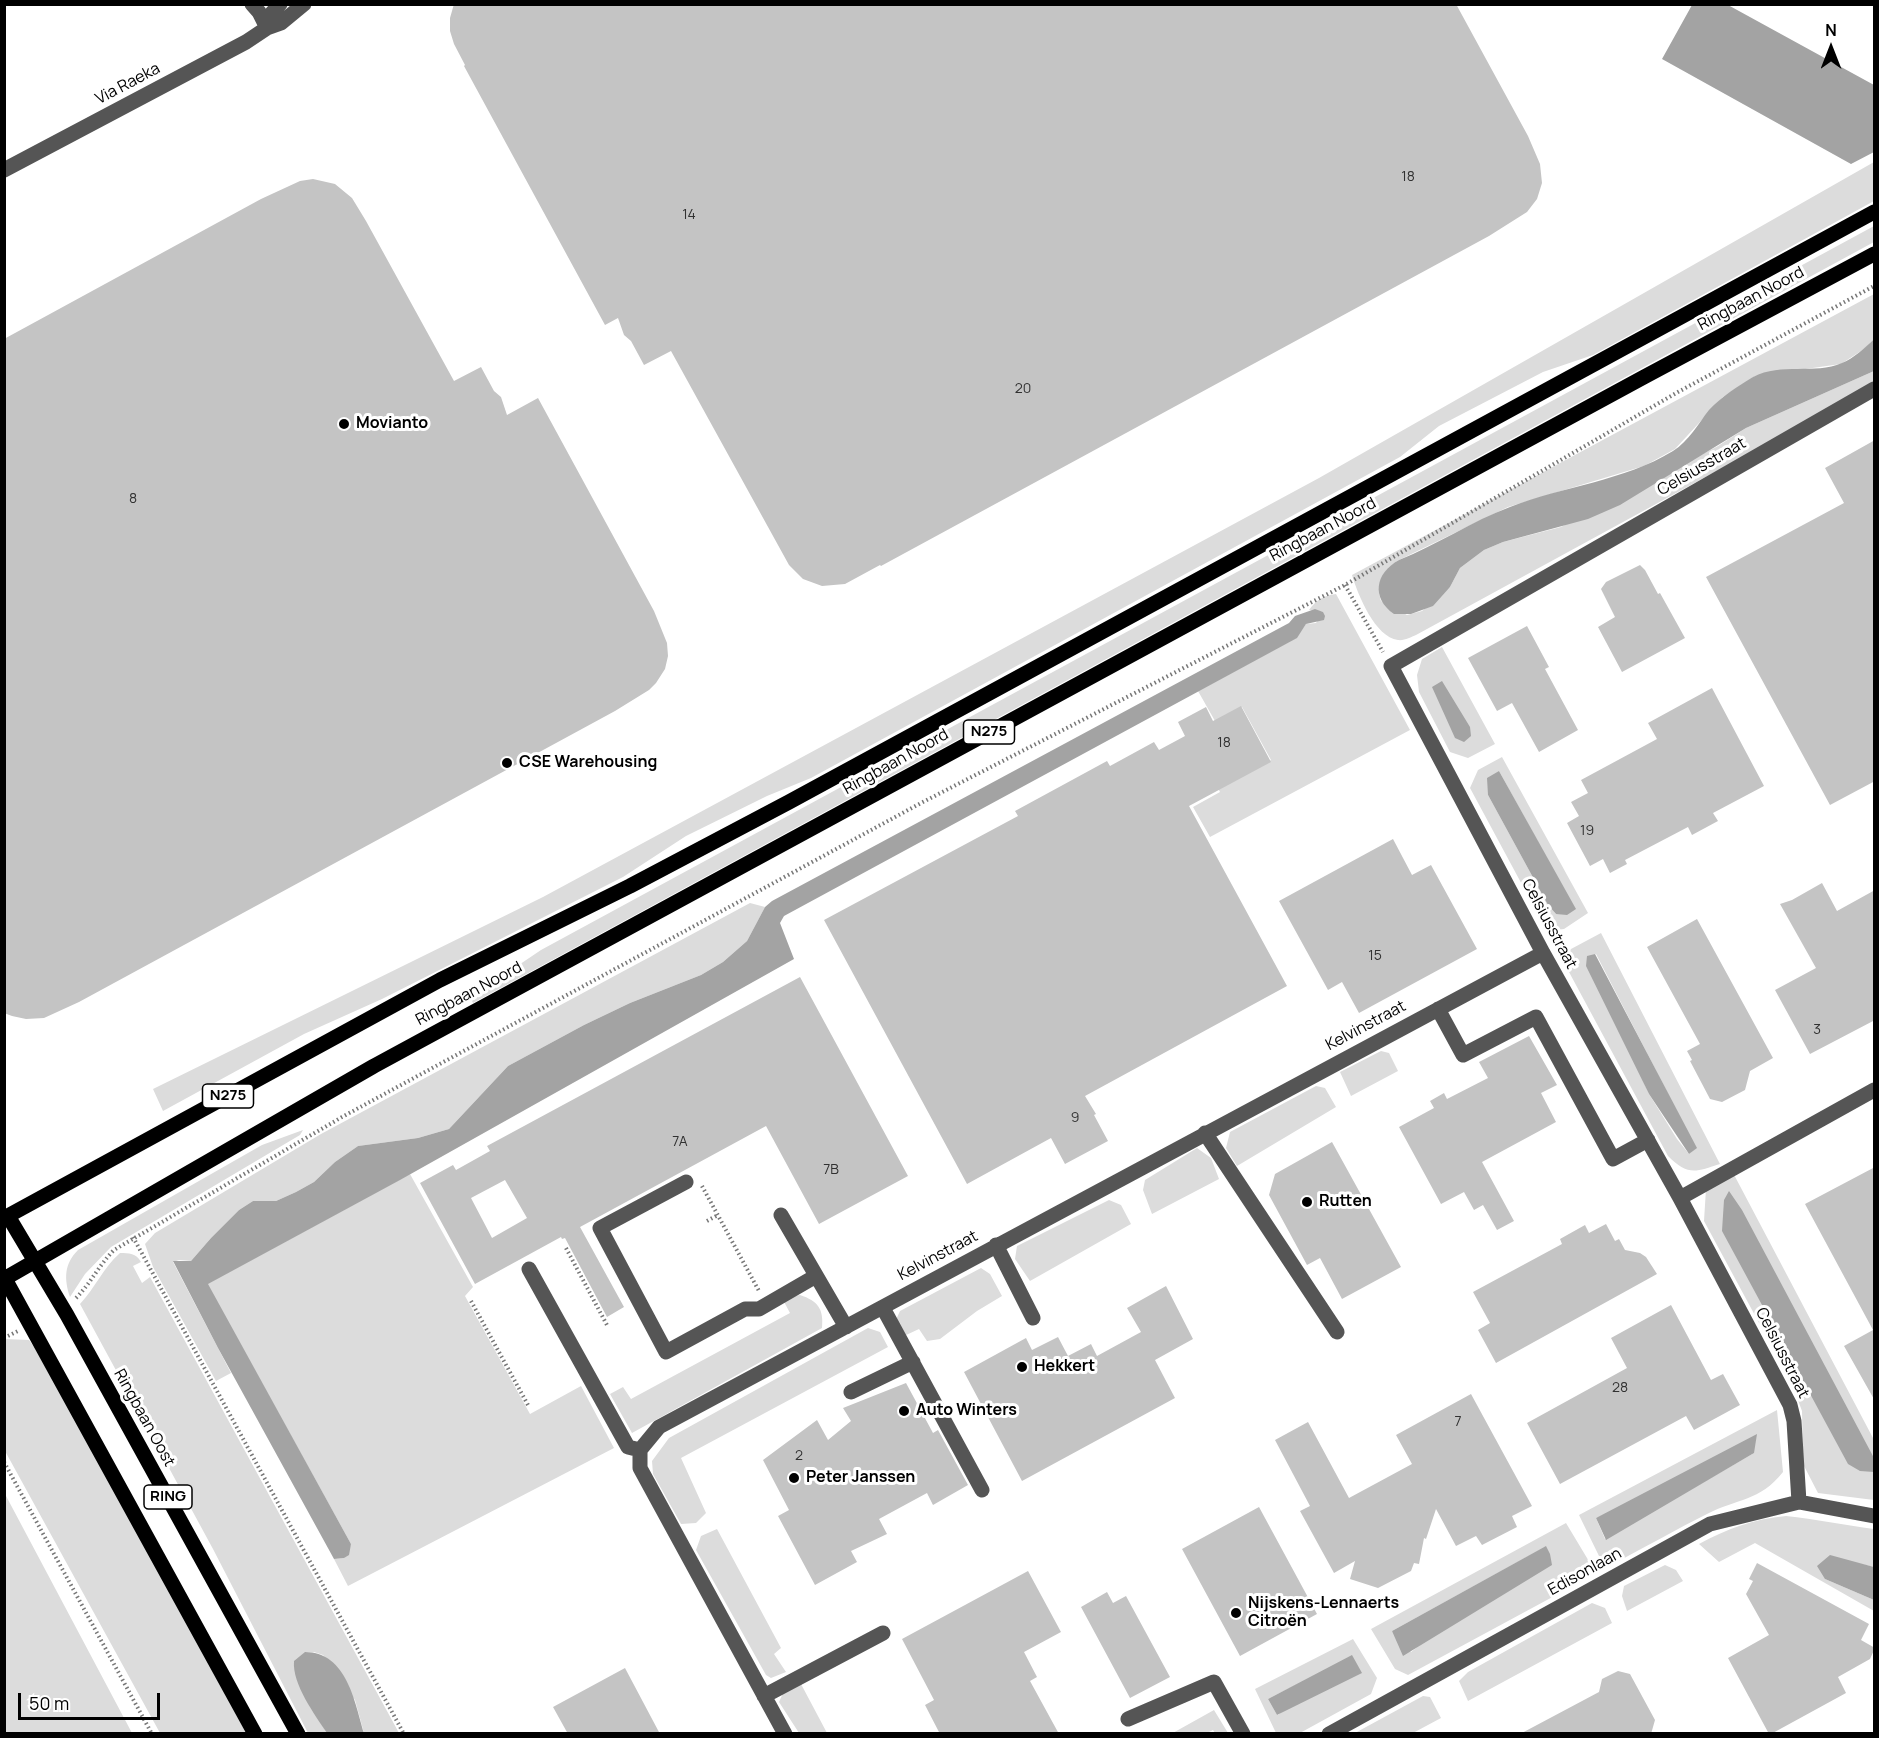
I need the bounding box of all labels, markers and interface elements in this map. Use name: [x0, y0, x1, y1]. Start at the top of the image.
north arrow: [1801, 18, 1861, 78]
text: N: [1825, 19, 1837, 41]
street label: Via Raeka: [92, 59, 164, 109]
house number: 18: [1401, 169, 1415, 185]
house number: 14: [682, 207, 696, 223]
street label: Ringbaan Noord: [1695, 263, 1807, 335]
house number: 20: [1015, 381, 1031, 397]
place label: Movianto: [356, 414, 428, 434]
marker: Movianto: [337, 417, 351, 431]
street label: Celsiusstraat: [1654, 434, 1750, 500]
house number: 8: [129, 491, 137, 507]
street label: Ringbaan Noord: [1267, 494, 1379, 566]
road number: N275: [964, 720, 1014, 744]
street label: Ringbaan Noord: [840, 725, 952, 799]
house number: 18: [1217, 735, 1231, 751]
place label: CSE Warehousing: [519, 753, 657, 773]
marker: CSE Warehousing: [500, 756, 514, 770]
house number: 19: [1580, 823, 1594, 839]
street label: Celsiusstraat: [1517, 876, 1581, 972]
house number: 15: [1368, 948, 1382, 964]
street label: Ringbaan Noord: [413, 958, 525, 1030]
street label: Kelvinstraat: [1323, 997, 1409, 1055]
house number: 3: [1813, 1022, 1821, 1038]
road number: N275: [202, 1084, 254, 1108]
house number: 9: [1071, 1110, 1079, 1126]
house number: 7A: [672, 1134, 688, 1150]
house number: 7B: [823, 1162, 839, 1178]
place label: Rutten: [1319, 1192, 1372, 1212]
marker: Rutten: [1300, 1195, 1314, 1209]
street label: Kelvinstraat: [895, 1227, 981, 1285]
street label: Celsiusstraat: [1751, 1305, 1813, 1401]
place label: Hekkert: [1034, 1357, 1095, 1377]
marker: Hekkert: [1015, 1360, 1029, 1374]
street label: Ringbaan Oost: [109, 1366, 179, 1470]
house number: 28: [1612, 1380, 1628, 1396]
place label: Auto Winters: [916, 1401, 1017, 1421]
marker: Auto Winters: [897, 1404, 911, 1418]
house number: 7: [1454, 1414, 1462, 1430]
house number: 2: [795, 1448, 803, 1464]
place label: Peter Janssen: [806, 1468, 915, 1488]
marker: Peter Janssen: [787, 1471, 801, 1485]
road number: RING: [144, 1485, 192, 1509]
street label: Edisonlaan: [1545, 1544, 1625, 1600]
place label: Nijskens-Lennaerts Citroën: [1248, 1594, 1399, 1632]
marker: Nijskens-Lennaerts Citroën: [1229, 1606, 1243, 1620]
scale bar: [21, 1681, 164, 1719]
text: 50 m: [29, 1691, 69, 1715]

